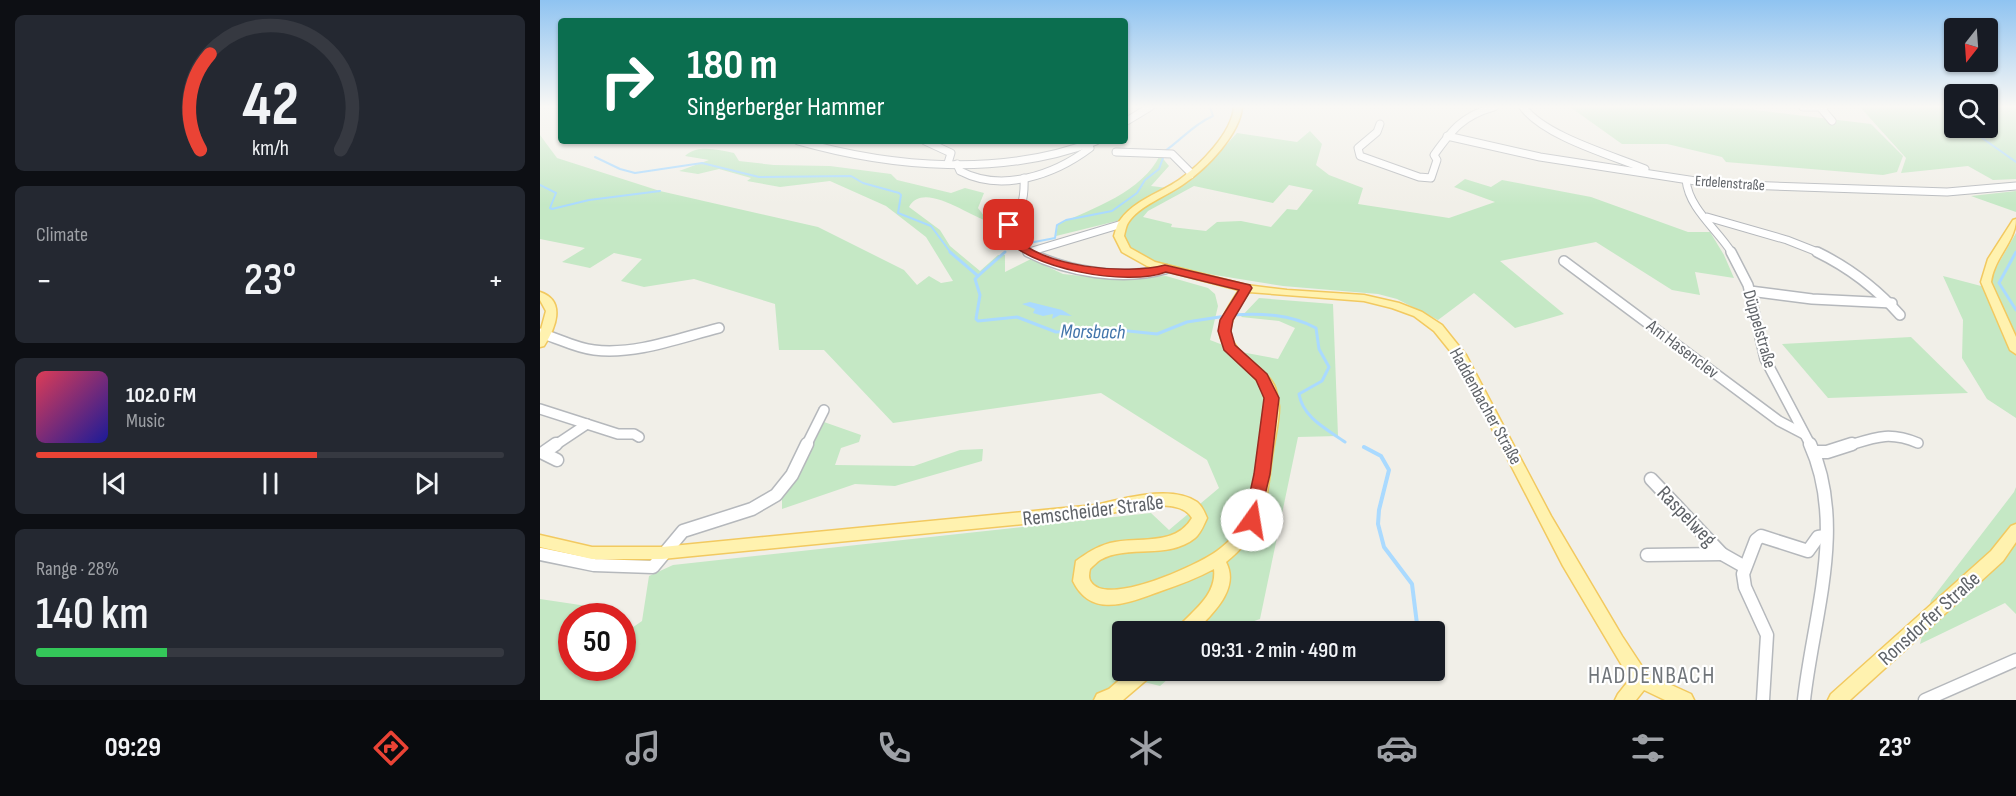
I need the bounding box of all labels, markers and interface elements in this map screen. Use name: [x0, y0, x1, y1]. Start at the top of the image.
north arrow: [1944, 18, 1998, 72]
map controls: [1944, 18, 1998, 138]
text: 180 m: [687, 40, 778, 91]
icon: right: [588, 42, 666, 120]
text: 42: [242, 68, 298, 143]
button: search: [1944, 84, 1998, 138]
text: Singerberger Hammer: [687, 91, 884, 123]
text: km/h: [251, 137, 289, 162]
street label: Erdelenstraße: [1694, 172, 1765, 195]
pin: [983, 199, 1034, 250]
icon: arrive: [992, 208, 1025, 241]
text: Climate: [36, 223, 88, 247]
text: 23°: [244, 253, 296, 308]
text: −: [36, 261, 52, 301]
text: +: [488, 261, 504, 301]
street label: Düppelstraße: [1738, 288, 1781, 371]
street label: Am Hasenclev: [1642, 315, 1723, 383]
water label: Morsbach: [1060, 319, 1126, 345]
street label: Haddenbacher Straße: [1445, 344, 1526, 468]
text: 102.0 FM: [126, 382, 196, 409]
text: Music: [126, 409, 165, 433]
icon: previous: [98, 467, 131, 500]
icon: pause: [254, 467, 287, 500]
icon: next: [410, 467, 443, 500]
street label: Raspelweg: [1652, 481, 1722, 552]
position arrow: [1220, 488, 1284, 552]
street label: Remscheider Straße: [1021, 489, 1165, 532]
text: Range · 28%: [36, 557, 119, 581]
street label: Ronsdorfer Straße: [1873, 566, 1985, 671]
text: 140 km: [36, 587, 149, 642]
speed limit sign: 50: [558, 603, 636, 681]
text: 09:31 · 2 min · 490 m: [1201, 637, 1356, 664]
district label: HADDENBACH: [1588, 661, 1716, 690]
icon: directions: [370, 727, 412, 769]
icon: music: [622, 727, 664, 769]
icon: phone: [873, 727, 915, 769]
icon: climate: [1125, 727, 1167, 769]
icon: car: [1376, 727, 1418, 769]
icon: filters: [1627, 727, 1669, 769]
text: 09:29: [105, 732, 161, 764]
text: 23°: [1879, 732, 1911, 764]

